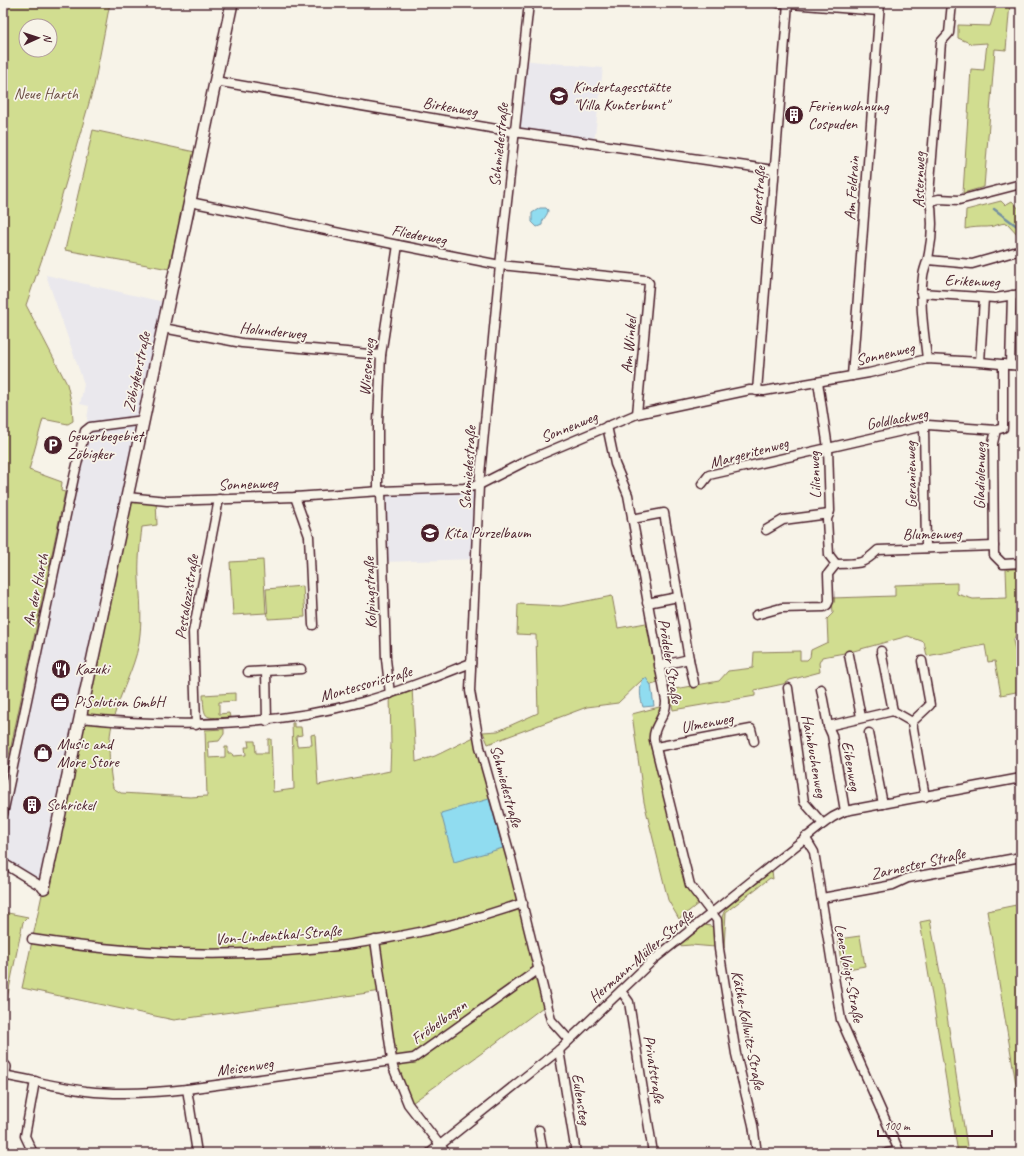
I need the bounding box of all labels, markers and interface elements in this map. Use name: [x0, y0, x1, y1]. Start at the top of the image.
north arrow: [18, 18, 58, 58]
text: N: [41, 34, 55, 43]
place label: Kindertagesstätte "Villa Kunterbunt": [573, 77, 672, 115]
park label: Neue Harth: [14, 84, 79, 104]
school or university icon: Kindertagesstätte "Villa Kunterbunt": [548, 85, 570, 107]
street label: Birkenweg: [421, 92, 480, 122]
place label: Ferienwohnung Cospuden: [808, 96, 890, 134]
street label: Schmiedestraße: [485, 100, 514, 188]
building icon: Ferienwohnung Cospuden: [783, 104, 805, 126]
street label: Asternweg: [909, 151, 930, 208]
street label: Am Feldrain: [840, 154, 864, 221]
street label: Querstraße: [745, 164, 771, 227]
street label: Fliederweg: [390, 220, 449, 250]
street label: Erikenweg: [944, 270, 1001, 292]
street label: Am Winkel: [617, 313, 642, 374]
street label: Holunderweg: [239, 318, 309, 345]
street label: Zöbigkerstraße: [119, 329, 156, 414]
street label: Wiesenweg: [355, 336, 380, 396]
street label: Sonnenweg: [854, 337, 917, 370]
street label: Goldlackweg: [865, 403, 931, 435]
street label: Sonnenweg: [538, 406, 601, 447]
street label: Schmiedestraße: [455, 424, 481, 511]
place label: Gewerbegebiet Zöbigker: [67, 426, 145, 464]
street label: Margeritenweg: [707, 433, 792, 473]
parking icon: Gewerbegebiet Zöbigker: [42, 434, 64, 456]
street label: Geranienweg: [900, 440, 922, 509]
street label: Gladiolenweg: [969, 441, 991, 510]
street label: Lilienweg: [804, 450, 826, 499]
street label: Sonnenweg: [218, 473, 279, 495]
school or university icon: Kita Purzelbaum: [419, 522, 441, 544]
place label: Kita Purzelbaum: [444, 523, 532, 543]
street label: Blumenweg: [903, 523, 963, 545]
street label: An der Harth: [19, 551, 54, 628]
street label: Pestalozzistraße: [170, 551, 204, 641]
street label: Kolpingstraße: [359, 555, 381, 629]
street label: Prödeler Straße: [653, 617, 687, 706]
restaurant icon: Kazuki: [50, 658, 72, 680]
place label: Kazuki: [75, 659, 111, 679]
street label: Montessoristraße: [318, 661, 416, 707]
office icon: PiSolution GmbH: [49, 691, 71, 713]
place label: PiSolution GmbH: [74, 692, 168, 712]
street label: Ulmenweg: [679, 708, 736, 738]
street label: Hainbuchenweg: [797, 713, 831, 800]
place label: Music and More Store: [57, 734, 120, 772]
street label: Eibenweg: [837, 740, 865, 794]
shop icon: Music and More Store: [32, 742, 54, 764]
street label: Schmiedestraße: [485, 743, 527, 831]
building icon: Schrickel: [21, 794, 43, 816]
place label: Schrickel: [46, 795, 98, 815]
street label: Zarnester Straße: [869, 843, 969, 885]
street label: Hermann-Müller-Straße: [584, 904, 699, 1007]
street label: Von-Lindenthal-Straße: [214, 921, 343, 949]
street label: Lene-Voigt-Straße: [830, 922, 869, 1026]
street label: Käthe-Kollwitz-Straße: [727, 969, 770, 1093]
street label: Fröbelbogen: [407, 995, 471, 1049]
street label: Privatstraße: [639, 1034, 669, 1106]
street label: Meisenweg: [216, 1053, 276, 1081]
street label: Eulensteg: [567, 1072, 595, 1127]
scale bar: [878, 1112, 992, 1138]
text: 100 m: [884, 1118, 911, 1134]

